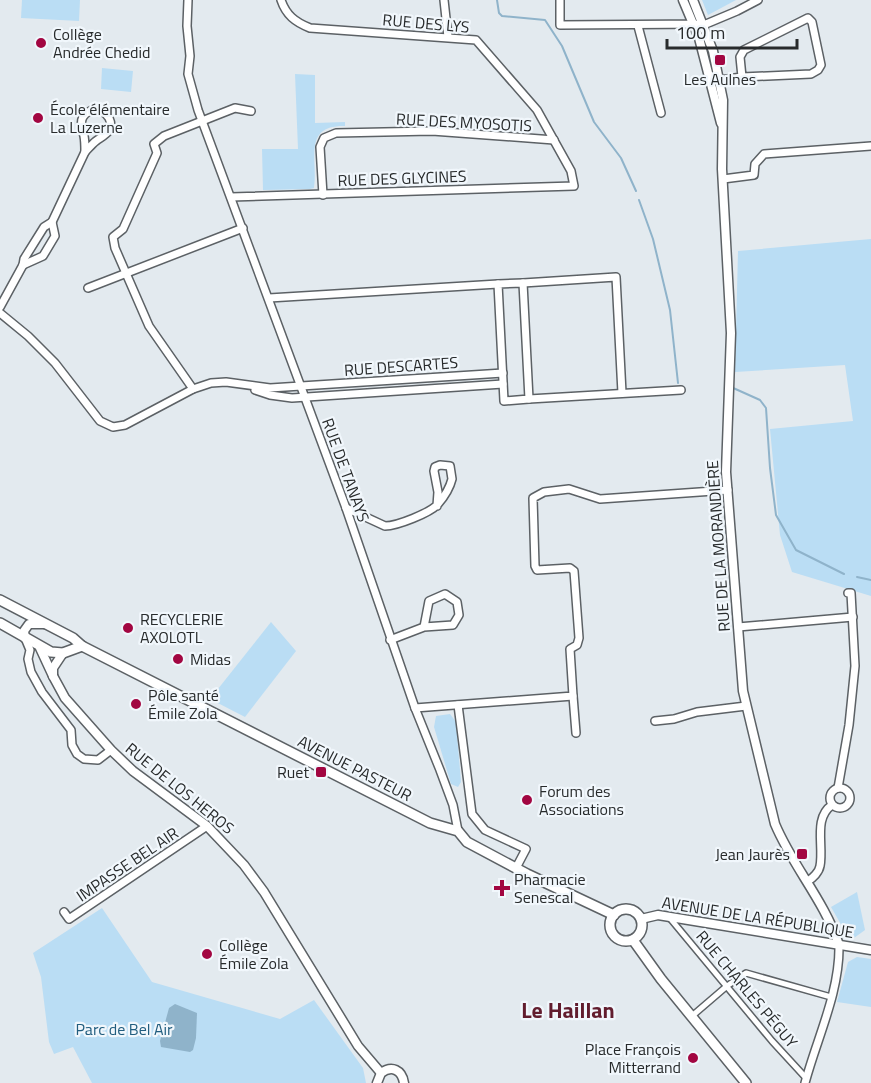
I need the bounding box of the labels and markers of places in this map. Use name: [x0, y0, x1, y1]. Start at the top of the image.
place label: Collège Andrée Chedid: [53, 22, 150, 64]
marker: Collège Andrée Chedid: [34, 36, 48, 50]
marker: Les Aulnes: [713, 53, 727, 67]
place label: Les Aulnes: [684, 67, 756, 91]
place label: École élémentaire La Luzerne: [50, 97, 170, 139]
marker: École élémentaire La Luzerne: [31, 111, 45, 125]
place label: RECYCLERIE AXOLOTL: [140, 607, 223, 649]
marker: RECYCLERIE AXOLOTL: [121, 621, 135, 635]
place label: Midas: [190, 647, 231, 671]
marker: Midas: [171, 652, 185, 666]
place label: Pôle santé Émile Zola: [148, 683, 219, 725]
marker: Pôle santé Émile Zola: [129, 697, 143, 711]
place label: Ruet: [277, 760, 309, 784]
marker: Ruet: [314, 765, 328, 779]
place label: Forum des Associations: [539, 779, 624, 821]
marker: Forum des Associations: [520, 793, 534, 807]
place label: Jean Jaurès: [715, 842, 790, 866]
marker: Jean Jaurès: [795, 847, 809, 861]
place label: Pharmacie Senescal: [514, 867, 586, 909]
marker: Pharmacie Senescal: [495, 881, 509, 895]
place label: Collège Émile Zola: [219, 933, 289, 975]
marker: Collège Émile Zola: [200, 947, 214, 961]
place label: Place François Mitterrand: [585, 1037, 681, 1079]
marker: Place François Mitterrand: [686, 1051, 700, 1065]

